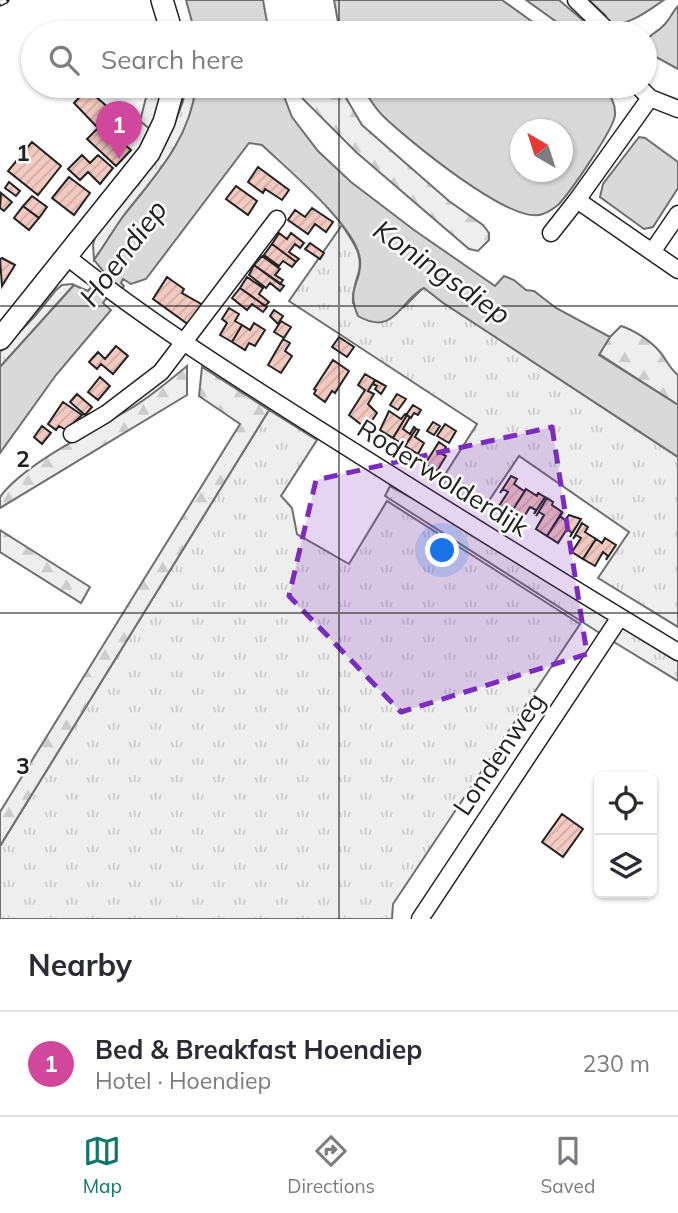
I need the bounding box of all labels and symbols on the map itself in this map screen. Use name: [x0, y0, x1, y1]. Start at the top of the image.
pin: 1: [96, 101, 142, 159]
north arrow: [510, 119, 573, 182]
text: 1: [16, 138, 30, 167]
water label: Hoendiep: [71, 192, 174, 313]
water label: Koningsdiep: [367, 212, 518, 332]
street label: Roderwolderdijk: [351, 412, 536, 544]
text: 2: [16, 444, 30, 473]
your location: [425, 533, 459, 567]
street label: Londenweg: [445, 686, 552, 821]
text: 3: [16, 751, 30, 780]

